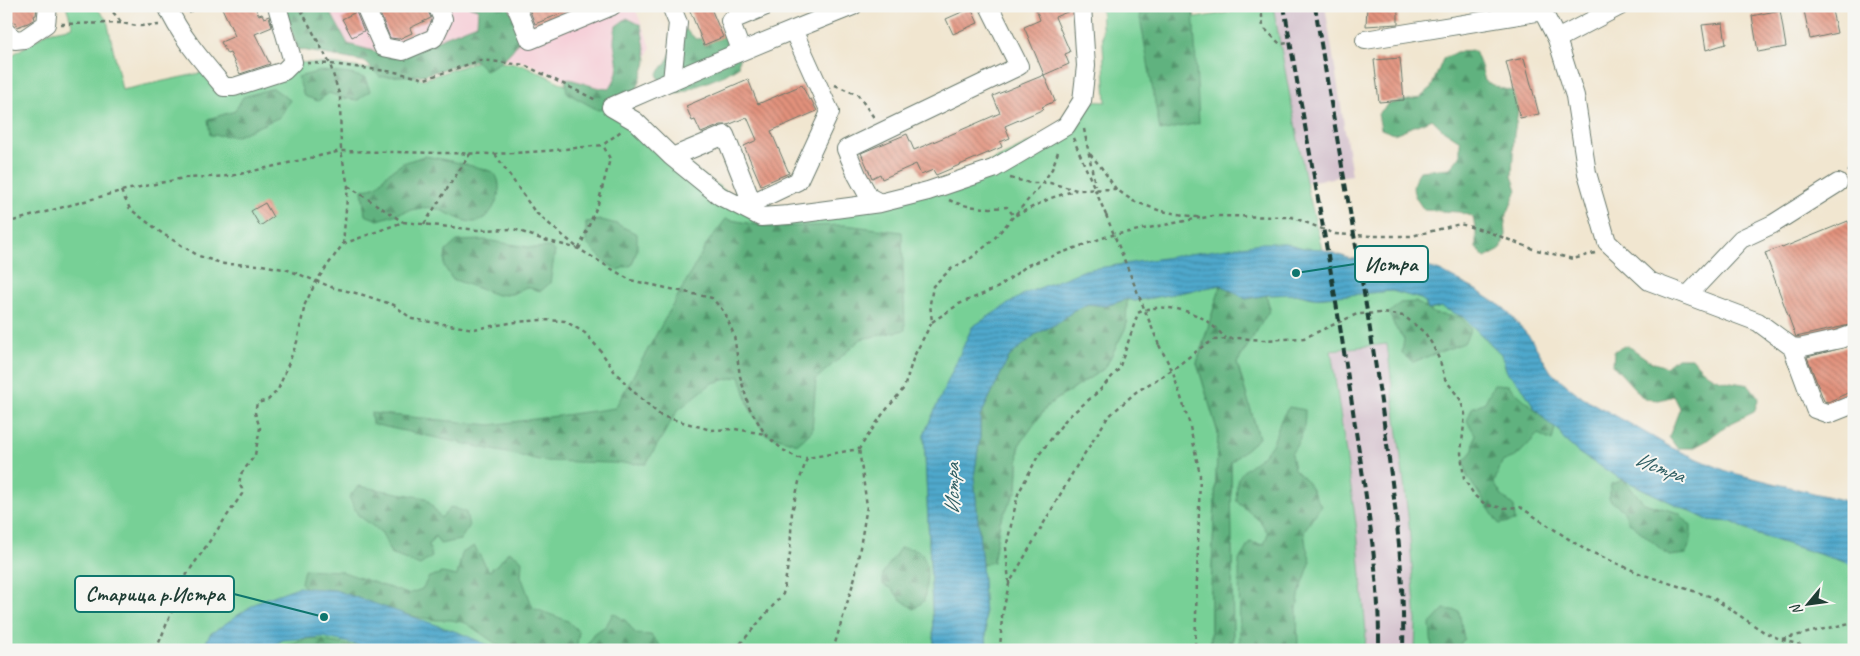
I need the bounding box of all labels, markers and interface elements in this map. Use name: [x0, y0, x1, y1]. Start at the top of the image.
callout: Истра: [1355, 246, 1428, 282]
text: Истра: [1365, 251, 1419, 277]
water label: Истра: [1632, 446, 1690, 489]
water label: Истра: [939, 462, 965, 514]
callout: Старица р.Истра: [75, 576, 234, 612]
north arrow: [1782, 578, 1832, 628]
text: Старица р.Истра: [85, 581, 226, 607]
text: N: [1786, 600, 1807, 618]

